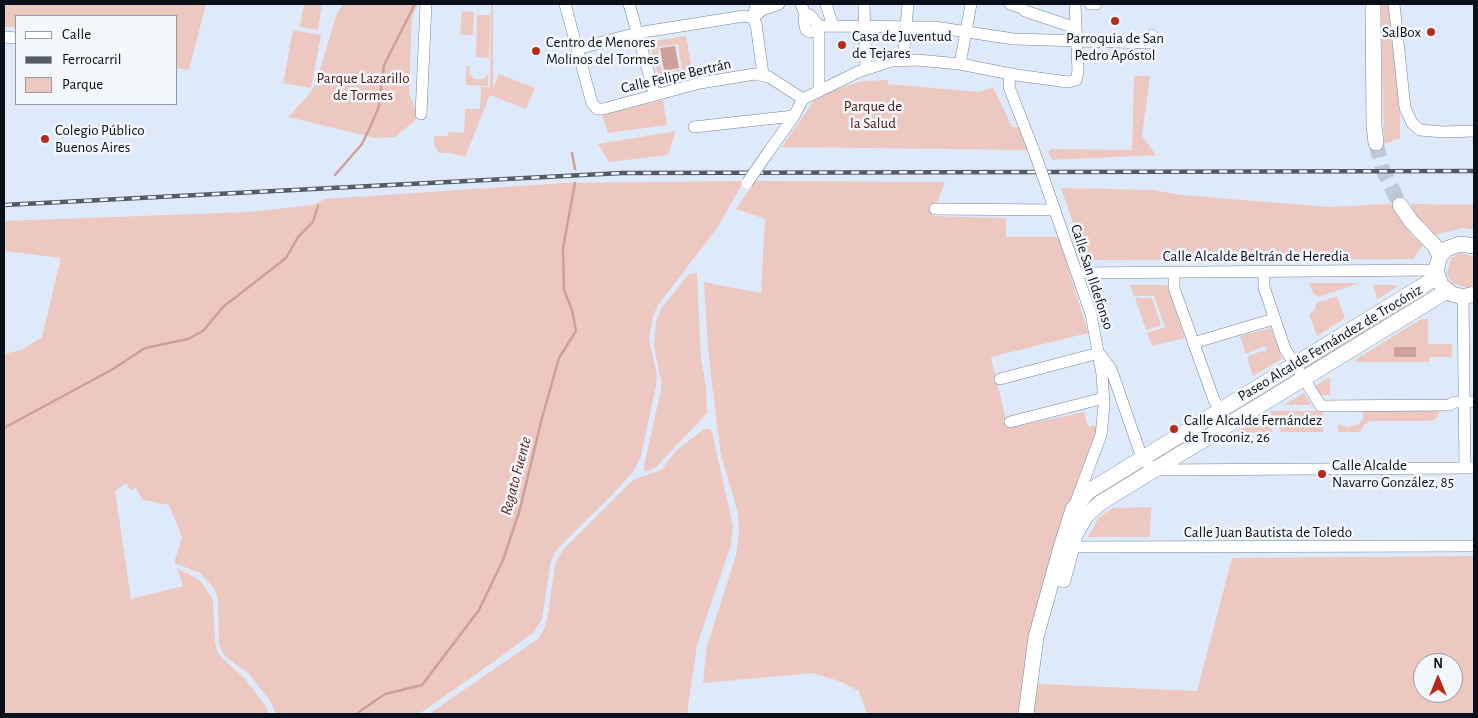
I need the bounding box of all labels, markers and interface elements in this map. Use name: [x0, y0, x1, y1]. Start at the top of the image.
legend: [15, 15, 178, 105]
marker: Parroquia de San Pedro Apóstol: [1109, 15, 1121, 27]
place label: SalBox: [1382, 23, 1421, 41]
marker: SalBox: [1425, 26, 1437, 38]
text: Calle: [62, 27, 91, 42]
place label: Casa de Juventud de Tejares: [852, 27, 952, 62]
place label: Parroquia de San Pedro Apóstol: [1066, 29, 1164, 64]
place label: Centro de Menores Molinos del Tormes: [546, 33, 659, 68]
marker: Casa de Juventud de Tejares: [836, 39, 848, 51]
marker: Centro de Menores Molinos del Tormes: [530, 45, 542, 57]
text: Ferrocarril: [62, 52, 121, 67]
street label: Calle Felipe Bertrán: [619, 55, 733, 97]
park label: Parque Lazarillo de Tormes: [316, 69, 410, 104]
text: Parque: [62, 77, 103, 92]
park label: Parque de la Salud: [844, 97, 902, 132]
place label: Colegio Público Buenos Aires: [55, 121, 145, 156]
marker: Colegio Público Buenos Aires: [39, 133, 51, 145]
street label: Calle San Ildefonso: [1066, 222, 1118, 332]
street label: Calle Alcalde Beltrán de Heredia: [1163, 247, 1349, 265]
street label: Paseo Alcalde Fernández de Trocóniz: [1234, 281, 1426, 405]
place label: Calle Alcalde Fernández de Troconiz, 26: [1184, 411, 1322, 446]
marker: Calle Alcalde Fernández de Troconiz, 26: [1168, 423, 1180, 435]
water label: Regato Fuente: [496, 435, 536, 517]
place label: Calle Alcalde Navarro González, 85: [1332, 456, 1454, 491]
marker: Calle Alcalde Navarro González, 85: [1316, 468, 1328, 480]
street label: Calle Juan Bautista de Toledo: [1184, 523, 1352, 541]
north arrow: [1413, 653, 1463, 703]
text: N: [1433, 657, 1443, 671]

